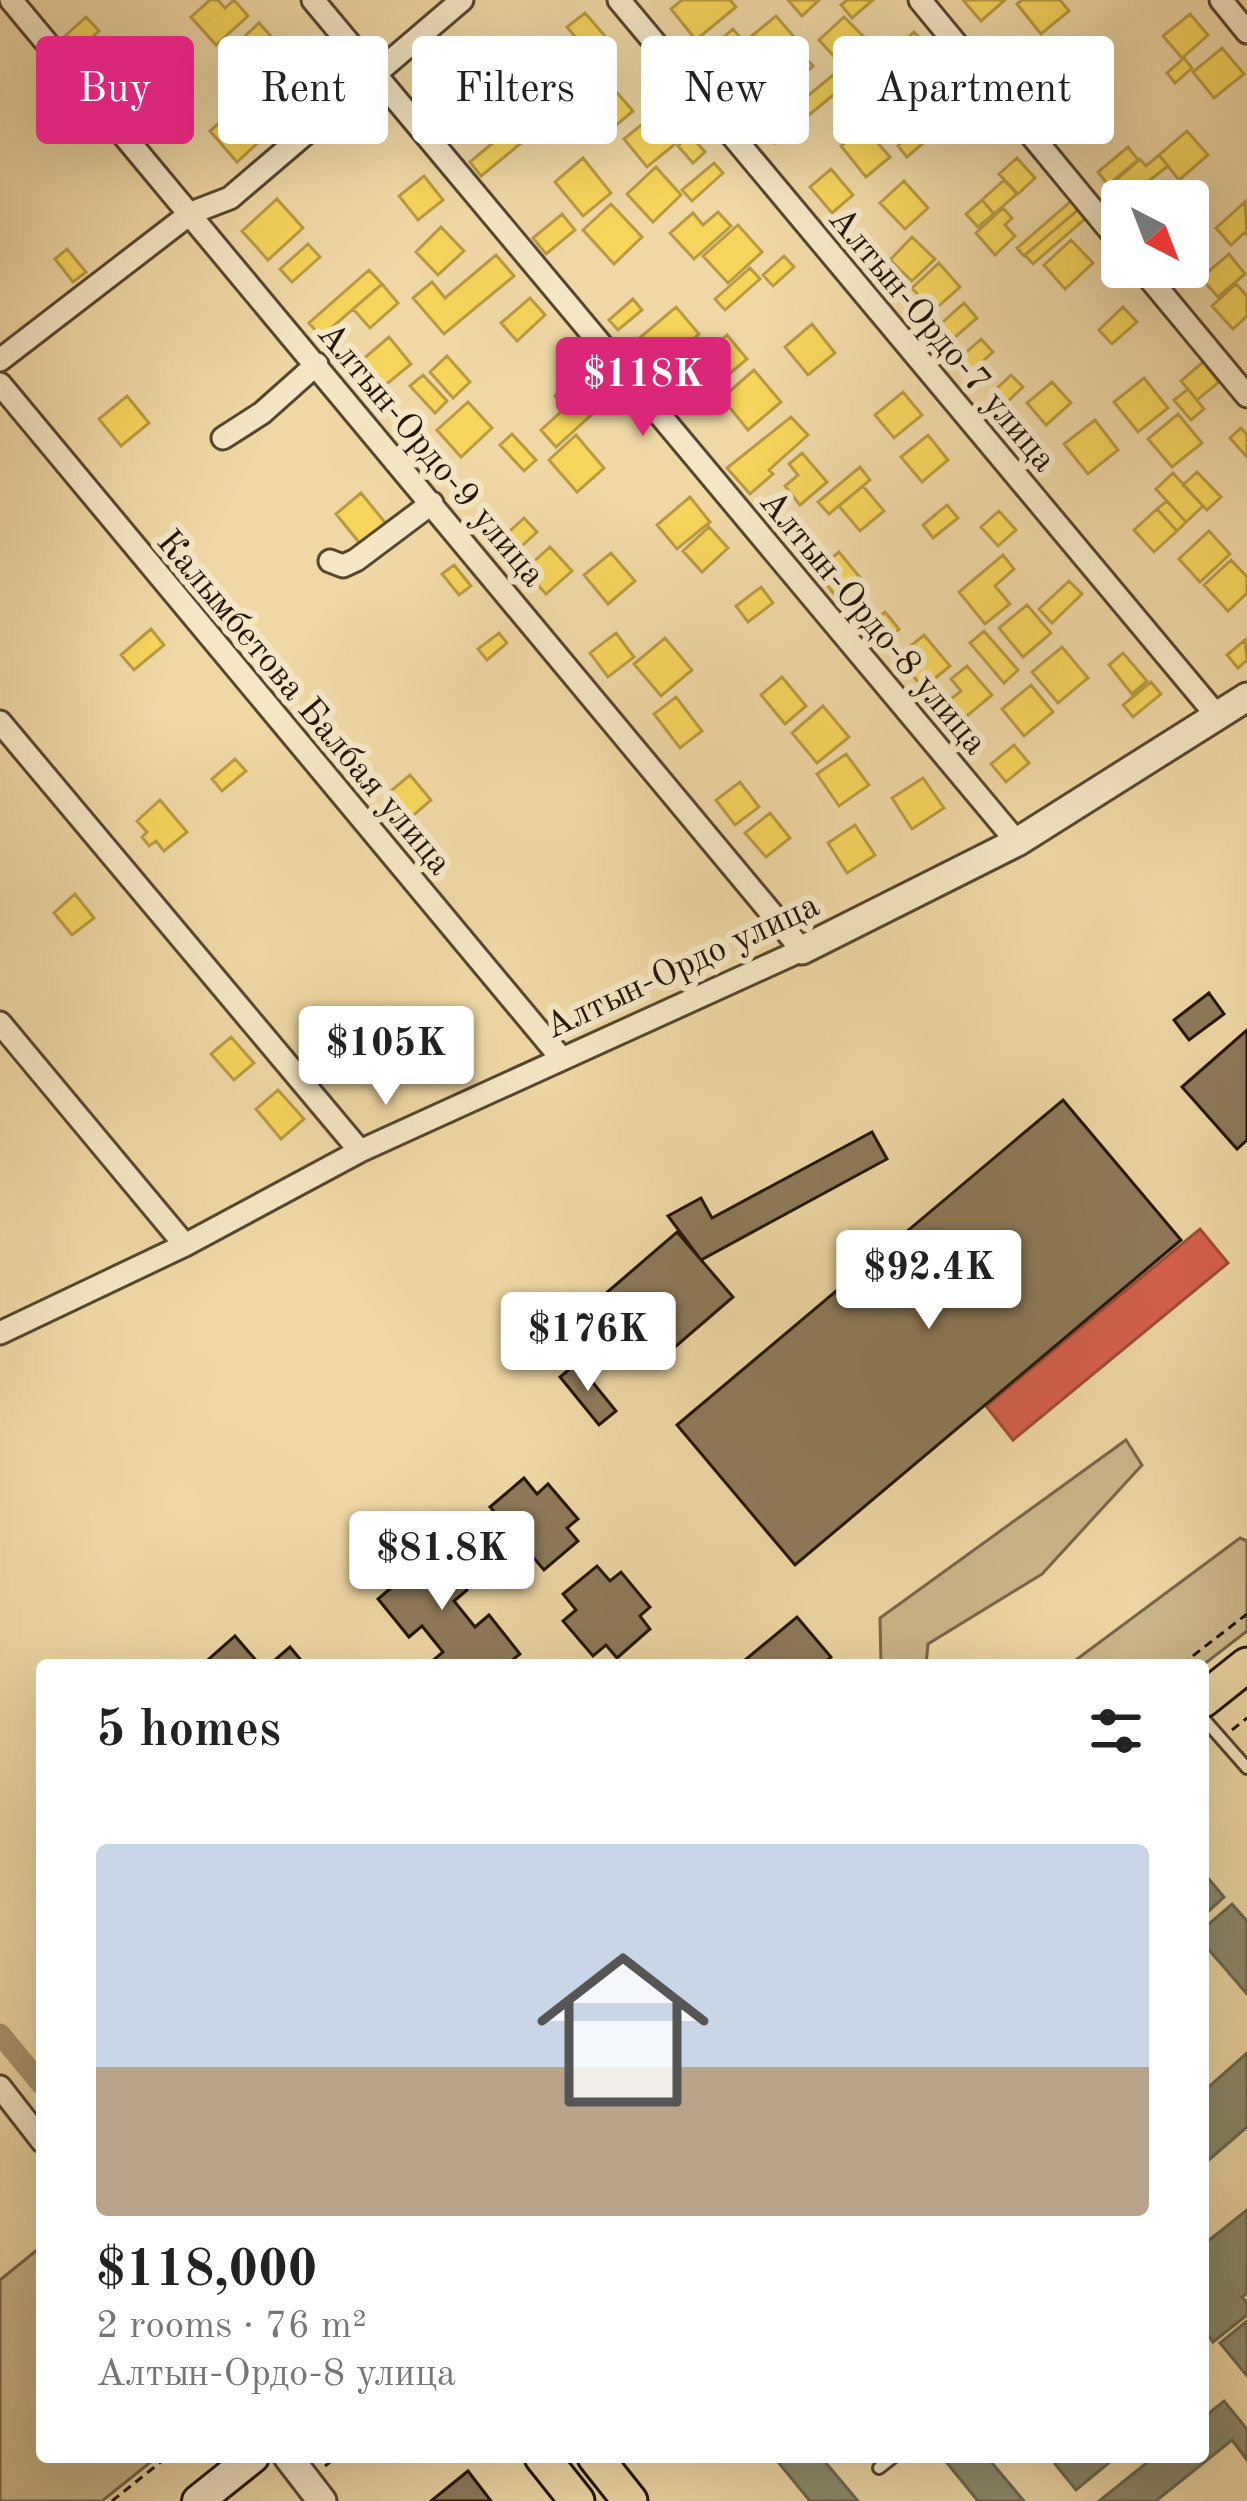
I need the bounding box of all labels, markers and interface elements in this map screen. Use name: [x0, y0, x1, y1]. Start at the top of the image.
chip: Buy: [36, 36, 194, 144]
chip: Rent: [218, 36, 388, 144]
chip: Filters: [412, 36, 617, 144]
chip: New: [641, 36, 809, 144]
chip: Apartment: [833, 36, 1114, 144]
north arrow: [1101, 180, 1209, 288]
map controls: [1101, 180, 1209, 288]
street label: Алтын-Ордо-7 улица: [820, 202, 1062, 480]
street label: Алтын-Ордо-9 улица: [309, 317, 551, 595]
pin: $118K: [559, 337, 727, 439]
text: $118K: [583, 356, 703, 395]
street label: Алтын-Ордо-8 улица: [751, 485, 993, 763]
street label: Калымбетова Балбая улица: [149, 525, 457, 883]
street label: Алтын-Ордо улица: [540, 888, 826, 1047]
pin: $105K: [302, 1006, 470, 1108]
text: $105K: [326, 1025, 446, 1064]
pin: $92.4K: [831, 1230, 1027, 1332]
text: $92.4K: [863, 1249, 995, 1288]
pin: $176K: [504, 1292, 672, 1394]
text: $176K: [528, 1311, 648, 1350]
pin: $81.8K: [344, 1511, 540, 1613]
text: $81.8K: [376, 1530, 508, 1569]
icon: filters: [1083, 1698, 1149, 1764]
text: 5 homes: [96, 1706, 281, 1757]
icon: home: [515, 1922, 731, 2138]
text: $118,000: [96, 2246, 317, 2297]
text: 2 rooms · 76 m²: [96, 2307, 367, 2346]
text: Алтын-Ордо-8 улица: [96, 2355, 456, 2394]

